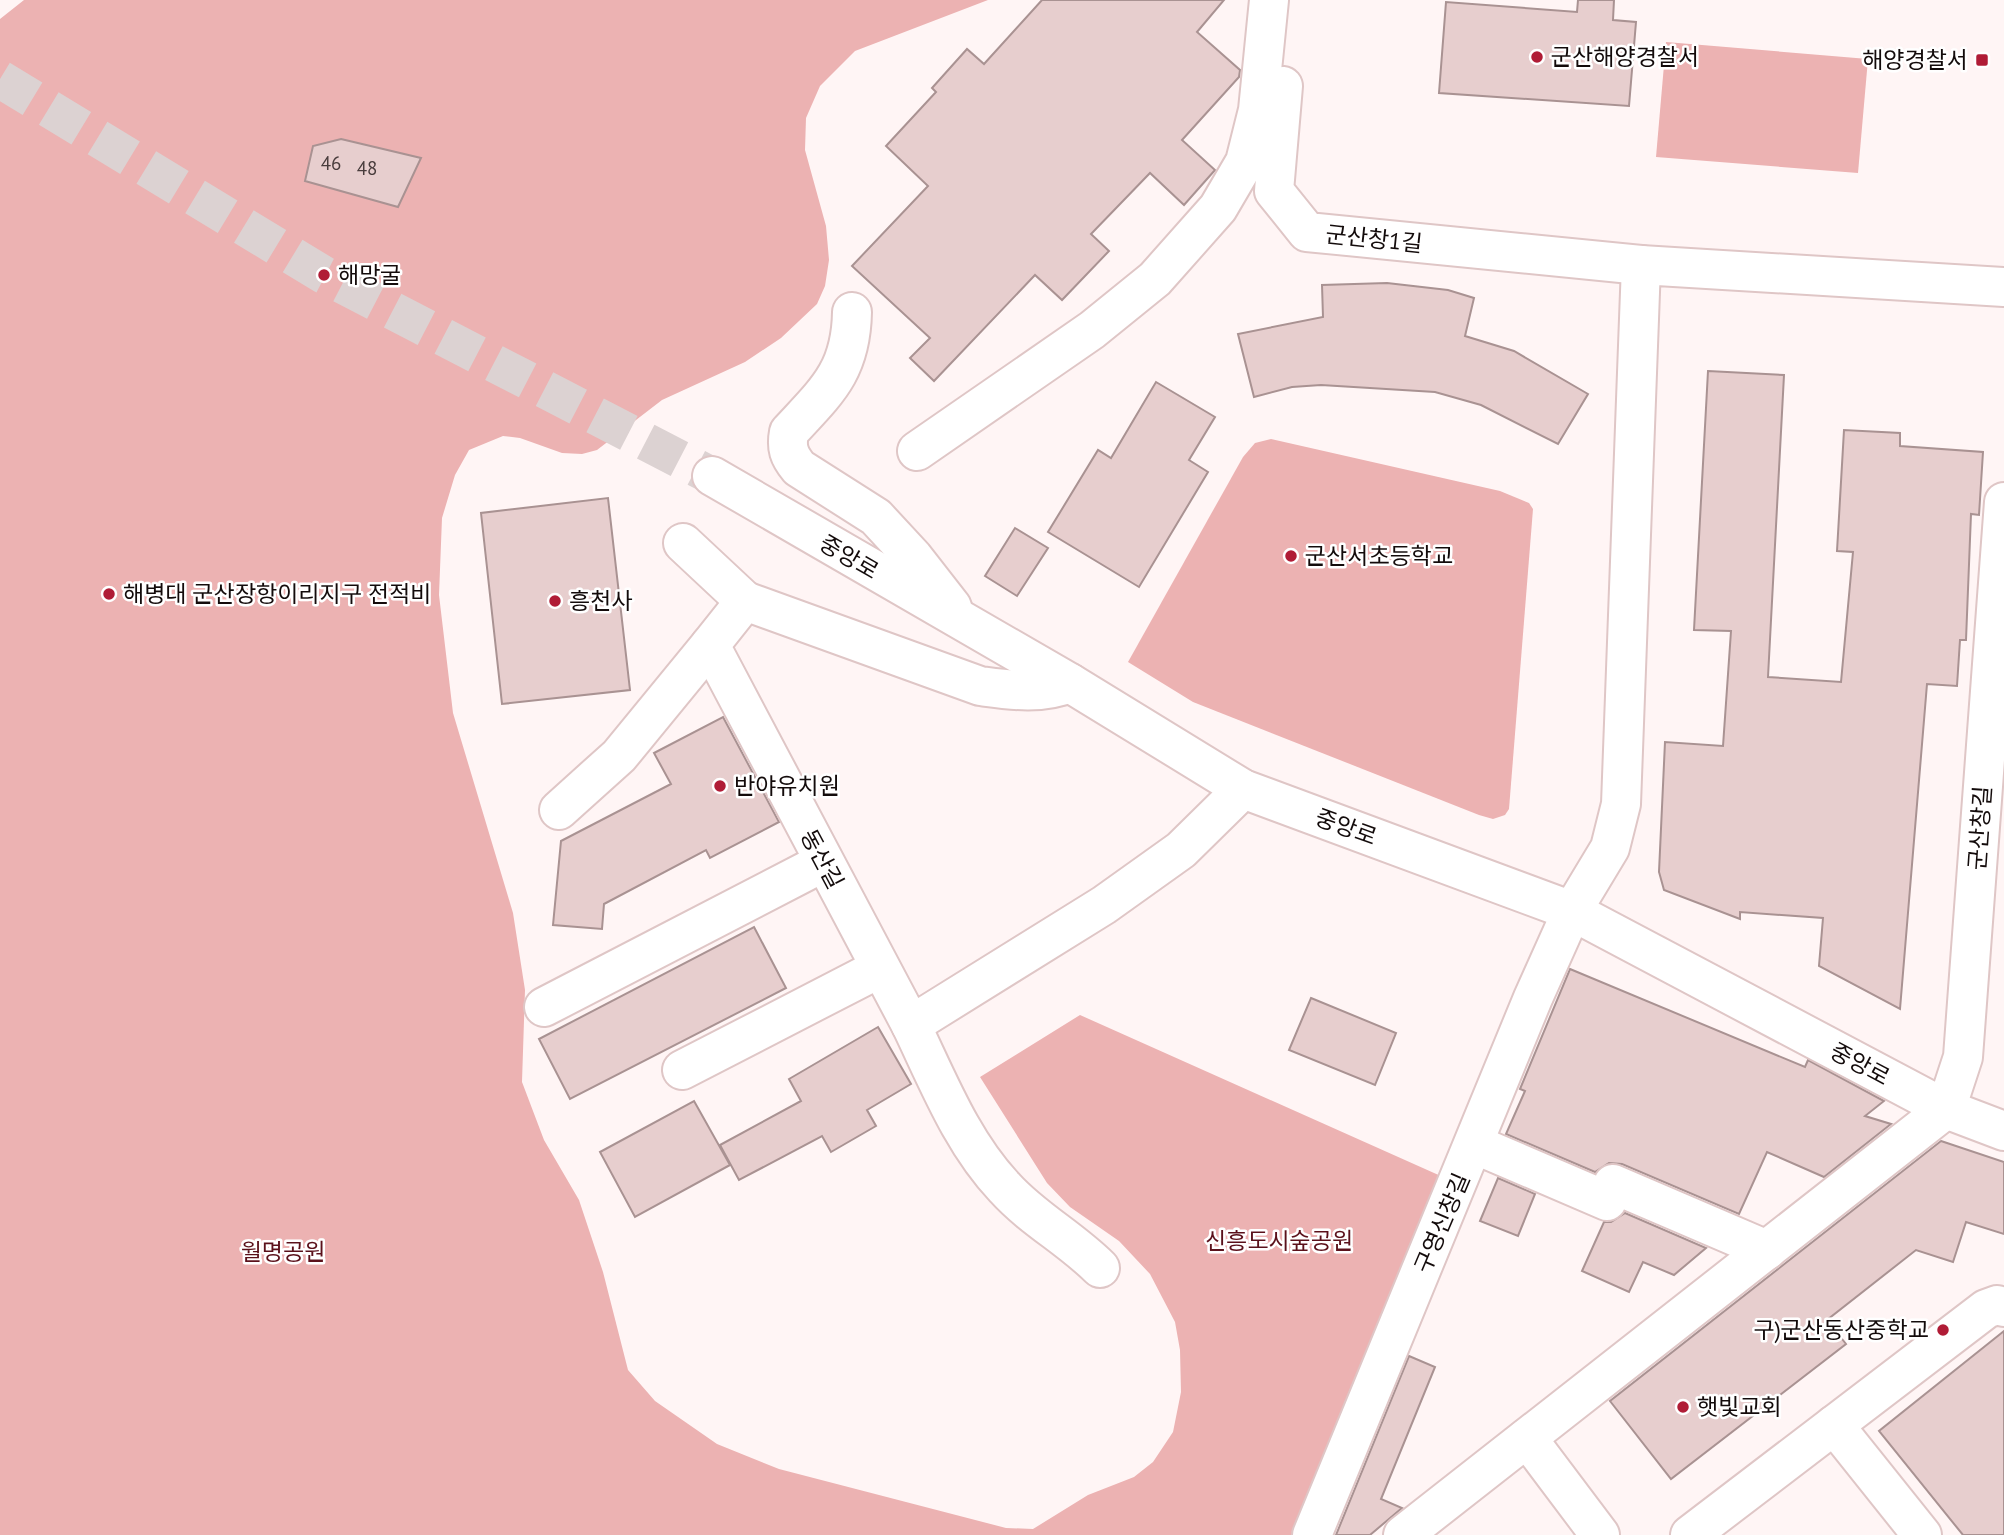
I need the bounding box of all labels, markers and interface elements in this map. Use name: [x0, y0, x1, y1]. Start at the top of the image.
place label: 군산해양경찰서: [1551, 42, 1699, 71]
place label: 해양경찰서: [1862, 45, 1968, 74]
marker: 군산해양경찰서: [1529, 49, 1545, 65]
marker: 해양경찰서: [1974, 52, 1990, 68]
house number: 46: [321, 151, 341, 175]
house number: 48: [357, 156, 377, 180]
street label: 군산창1길: [1324, 219, 1424, 258]
place label: 해망굴: [338, 260, 401, 289]
marker: 해망굴: [316, 267, 332, 283]
street label: 중앙로: [815, 528, 884, 585]
place label: 군산서초등학교: [1305, 541, 1453, 570]
marker: 군산서초등학교: [1283, 548, 1299, 564]
place label: 해병대 군산장항이리지구 전적비: [123, 579, 432, 608]
marker: 해병대 군산장항이리지구 전적비: [101, 586, 117, 602]
place label: 흥천사: [569, 586, 632, 615]
marker: 흥천사: [547, 593, 563, 609]
place label: 반야유치원: [734, 771, 840, 800]
marker: 반야유치원: [712, 778, 728, 794]
street label: 군산창길: [1962, 785, 1997, 871]
street label: 중앙로: [1311, 802, 1381, 851]
street label: 동산길: [795, 824, 850, 894]
street label: 중앙로: [1825, 1036, 1895, 1091]
street label: 구영신창길: [1408, 1168, 1476, 1277]
park label: 신흥도시숲공원: [1205, 1226, 1353, 1255]
park label: 월명공원: [241, 1237, 325, 1266]
place label: 구)군산동산중학교: [1753, 1315, 1929, 1344]
marker: 구)군산동산중학교: [1935, 1322, 1951, 1338]
place label: 햇빛교회: [1697, 1392, 1782, 1421]
marker: 햇빛교회: [1675, 1399, 1691, 1415]

